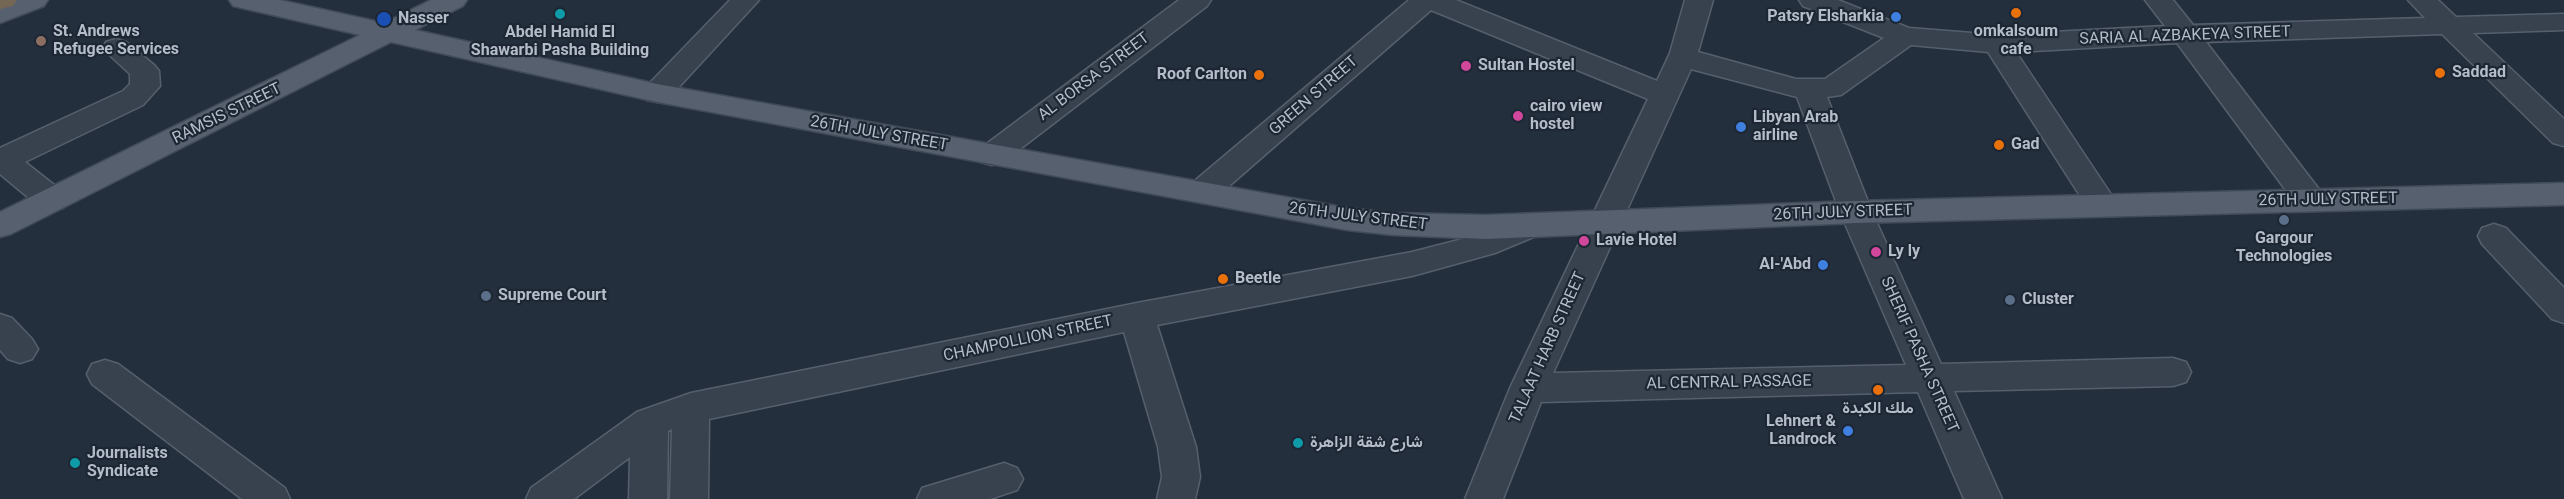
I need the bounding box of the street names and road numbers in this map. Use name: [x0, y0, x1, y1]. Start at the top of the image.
street label: SARIA AL AZBAKEYA STREET: [2079, 23, 2291, 49]
street label: AL BORSA STREET: [1034, 29, 1154, 125]
street label: GREEN STREET: [1266, 52, 1362, 140]
street label: RAMSIS STREET: [170, 79, 284, 149]
street label: 26TH JULY STREET: [809, 112, 949, 156]
street label: 26TH JULY STREET: [2258, 189, 2398, 211]
street label: 26TH JULY STREET: [1288, 199, 1428, 235]
street label: 26TH JULY STREET: [1773, 201, 1913, 225]
street label: TALAAT HARB STREET: [1506, 269, 1590, 427]
street label: SHERIF PASHA STREET: [1876, 274, 1962, 436]
street label: CHAMPOLLION STREET: [942, 312, 1114, 366]
street label: AL CENTRAL PASSAGE: [1646, 372, 1812, 394]

